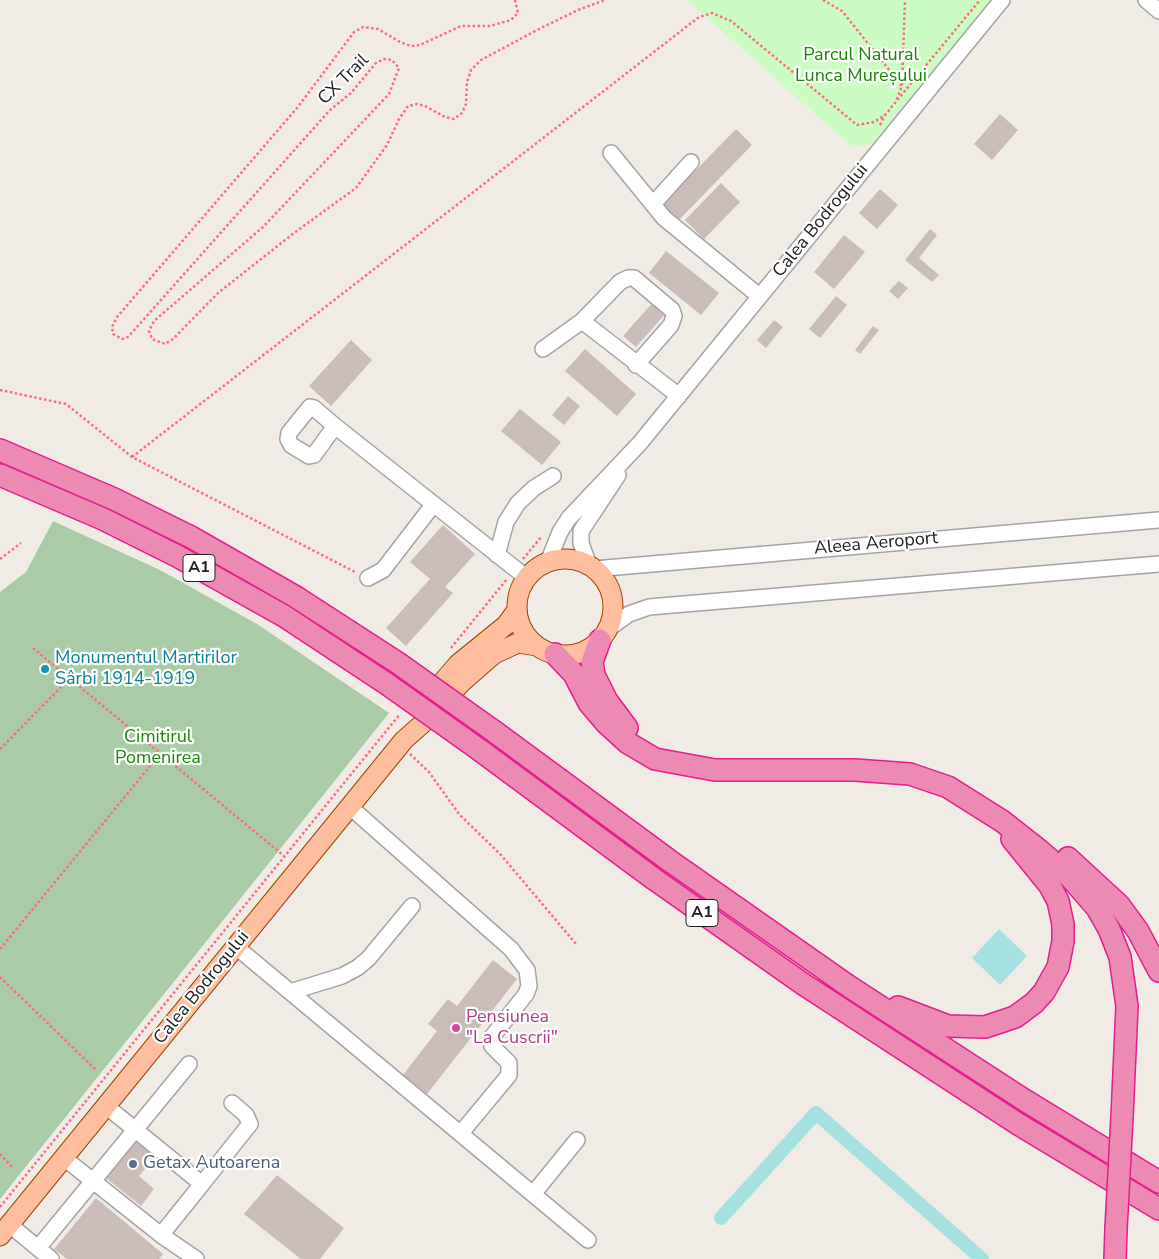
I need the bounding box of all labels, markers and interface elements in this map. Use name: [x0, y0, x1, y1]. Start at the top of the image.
park label: Parcul Natural Lunca Mureșului: [795, 45, 927, 88]
street label: CX Trail: [314, 50, 374, 110]
street label: Calea Bodrogului: [769, 160, 873, 282]
street label: Aleea Aeroport: [813, 528, 939, 560]
road number: A1: [183, 554, 215, 582]
place label: Monumentul Martirilor Sârbi 1914-1919: [55, 648, 237, 691]
marker: Monumentul Martirilor Sârbi 1914-1919: [39, 663, 51, 675]
park label: Cimitirul Pomenirea: [115, 727, 201, 770]
road number: A1: [686, 900, 718, 926]
street label: Calea Bodrogului: [150, 927, 254, 1049]
place label: Pensiunea "La Cuscrii": [466, 1007, 558, 1050]
marker: Pensiunea "La Cuscrii": [450, 1022, 462, 1034]
place label: Getax Autoarena: [143, 1153, 280, 1175]
marker: Getax Autoarena: [127, 1158, 139, 1170]

